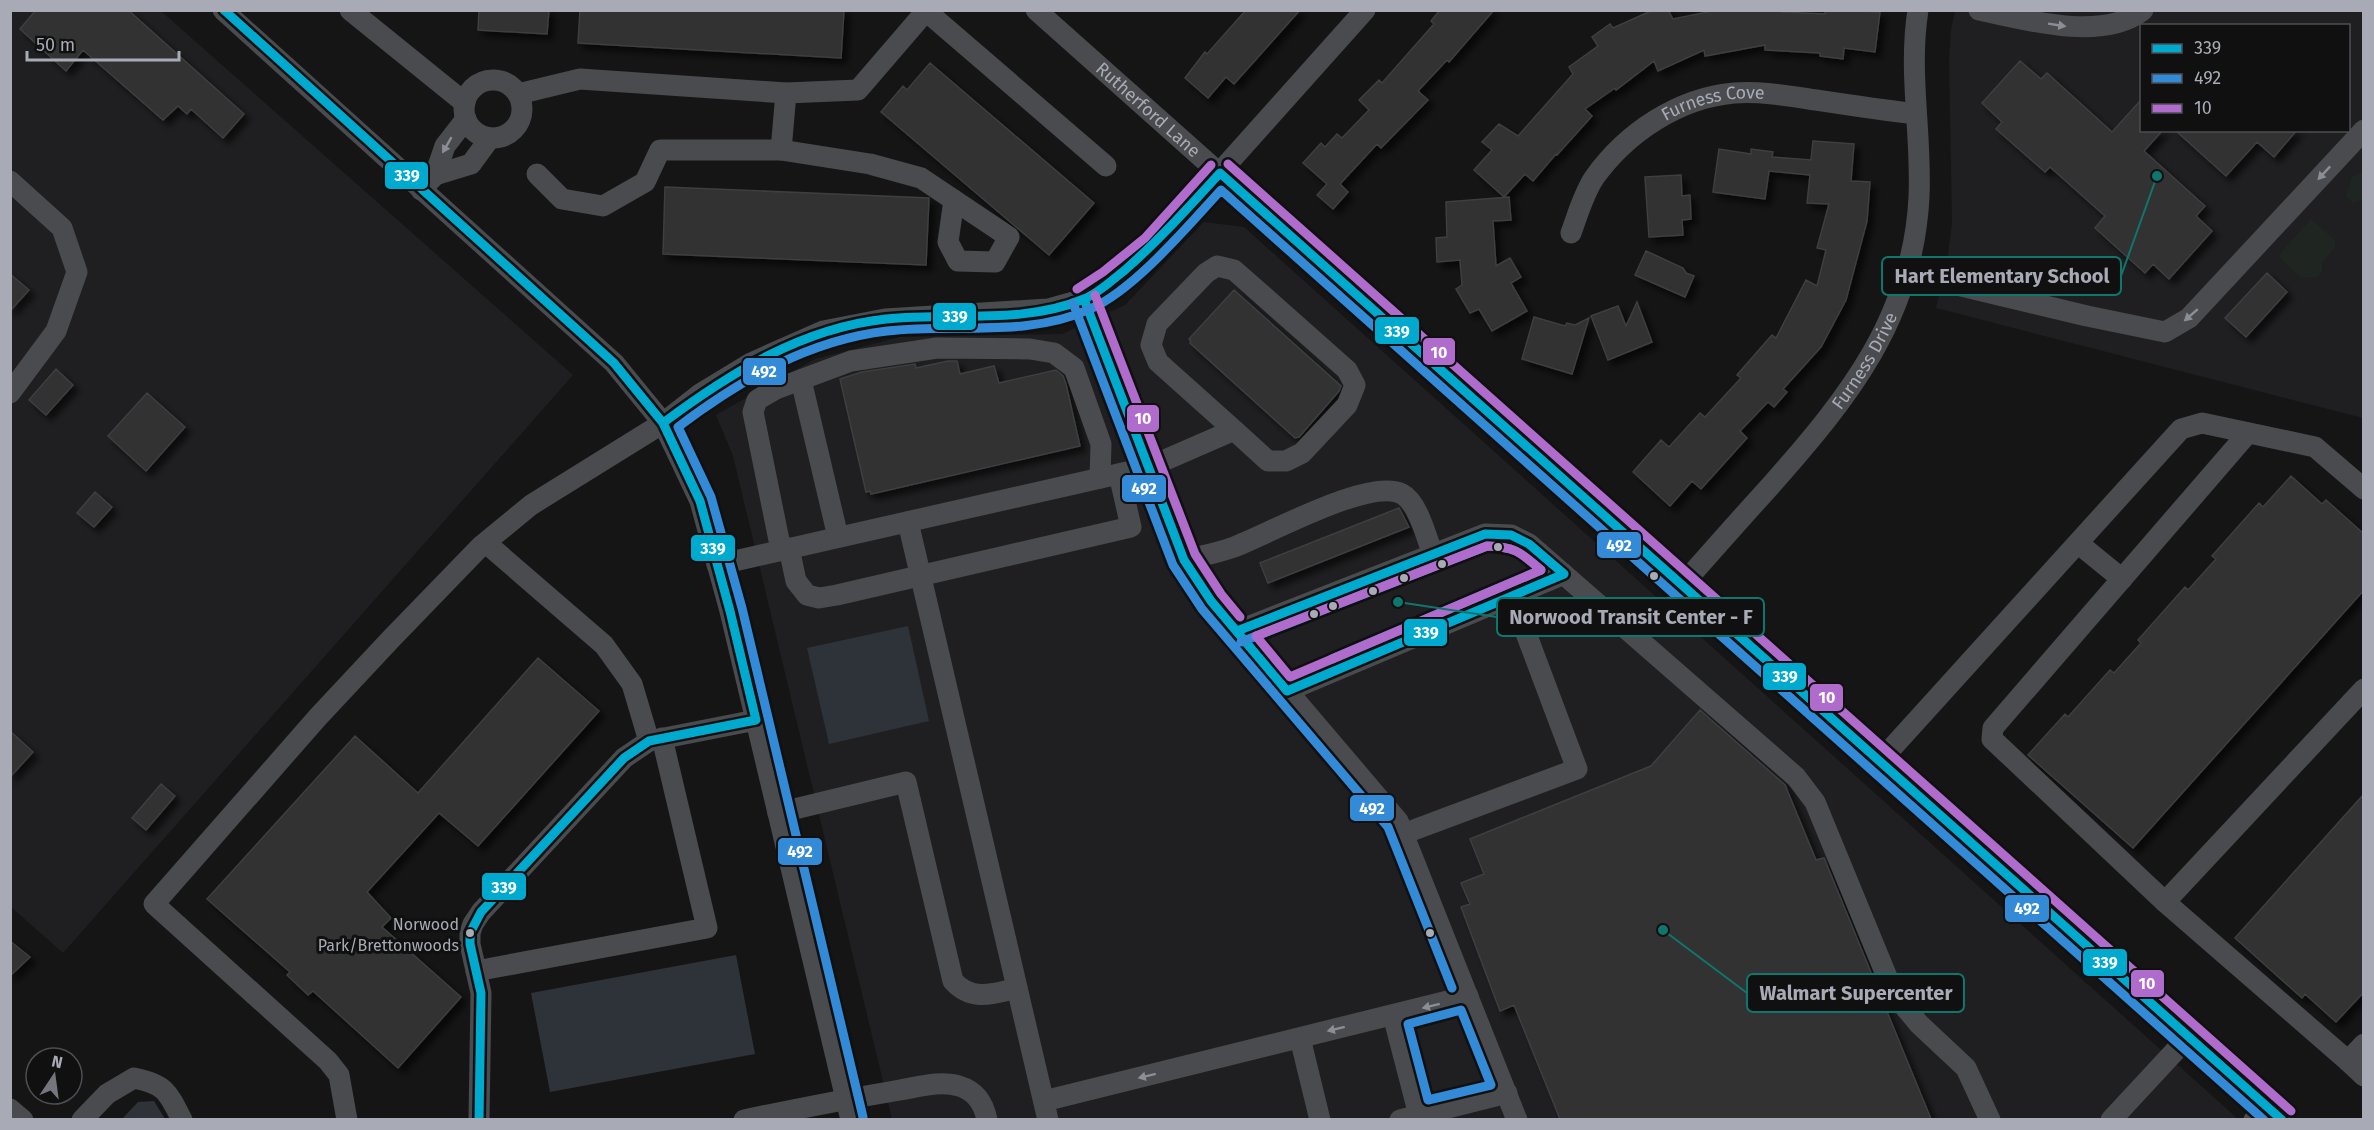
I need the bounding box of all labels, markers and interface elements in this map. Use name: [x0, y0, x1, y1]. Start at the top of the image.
one-way arrow: [2048, 21, 2067, 30]
scale bar: [27, 24, 178, 62]
legend: [2140, 24, 2350, 132]
text: 50 m: [36, 34, 75, 56]
text: 339: [2194, 37, 2221, 59]
street label: Rutherford Lane: [1091, 57, 1205, 162]
text: 492: [2194, 67, 2221, 89]
street label: Furness Cove: [1657, 81, 1765, 126]
text: 10: [2194, 97, 2212, 119]
one-way arrow: [442, 137, 452, 154]
line badge: 339: [384, 161, 429, 190]
one-way arrow: [2318, 165, 2331, 180]
text: 339: [393, 166, 420, 185]
callout: Hart Elementary School: [1882, 257, 2121, 295]
text: Hart Elementary School: [1895, 264, 2109, 288]
line badge: 339: [932, 302, 977, 331]
text: 339: [941, 307, 968, 326]
one-way arrow: [2184, 308, 2199, 321]
street label: Furness Drive: [1827, 309, 1902, 414]
line badge: 339: [1374, 316, 1420, 345]
text: 339: [1383, 322, 1410, 341]
line badge: 10: [1422, 337, 1456, 366]
text: 10: [1431, 343, 1447, 362]
line badge: 492: [742, 357, 787, 386]
text: 492: [751, 362, 777, 381]
line badge: 10: [1126, 404, 1160, 433]
text: 10: [1135, 409, 1151, 428]
line badge: 492: [1121, 474, 1167, 503]
text: 492: [1131, 479, 1157, 498]
line badge: 492: [1596, 531, 1642, 559]
line badge: 339: [690, 534, 736, 562]
text: 492: [1606, 536, 1632, 555]
text: 339: [699, 539, 726, 558]
unlabelled marker: [1492, 541, 1504, 553]
unlabelled marker: [1436, 558, 1448, 570]
unlabelled marker: [1648, 570, 1660, 582]
unlabelled marker: [1398, 572, 1410, 584]
unlabelled marker: [1367, 585, 1379, 597]
callout: Norwood Transit Center - F: [1497, 598, 1764, 636]
unlabelled marker: [1327, 600, 1339, 612]
text: Norwood Transit Center - F: [1509, 605, 1753, 629]
unlabelled marker: [1308, 608, 1320, 620]
line badge: 339: [1403, 618, 1448, 647]
text: 339: [1412, 623, 1439, 642]
line badge: 339: [1762, 662, 1807, 691]
text: 339: [1771, 667, 1798, 686]
line badge: 10: [1809, 683, 1844, 712]
text: 10: [1819, 688, 1835, 707]
line badge: 492: [1349, 794, 1395, 822]
text: 492: [1359, 799, 1385, 818]
line badge: 492: [777, 837, 823, 866]
text: 492: [787, 842, 813, 861]
line badge: 339: [481, 872, 527, 901]
text: 339: [490, 878, 517, 897]
line badge: 492: [2004, 894, 2050, 923]
text: 492: [2014, 899, 2040, 918]
place label: Norwood Park/Brettonwoods: [318, 915, 459, 955]
marker: Norwood Park/Brettonwoods: [464, 927, 476, 939]
unlabelled marker: [1424, 927, 1436, 939]
line badge: 339: [2082, 948, 2128, 977]
text: 339: [2091, 953, 2118, 972]
line badge: 10: [2130, 969, 2165, 998]
callout: Walmart Supercenter: [1747, 974, 1964, 1012]
text: 10: [2139, 974, 2155, 993]
text: Walmart Supercenter: [1760, 981, 1953, 1005]
one-way arrow: [1422, 1001, 1440, 1011]
one-way arrow: [1327, 1024, 1346, 1034]
north arrow: [24, 1046, 84, 1106]
text: N: [50, 1051, 65, 1072]
one-way arrow: [1138, 1071, 1156, 1081]

